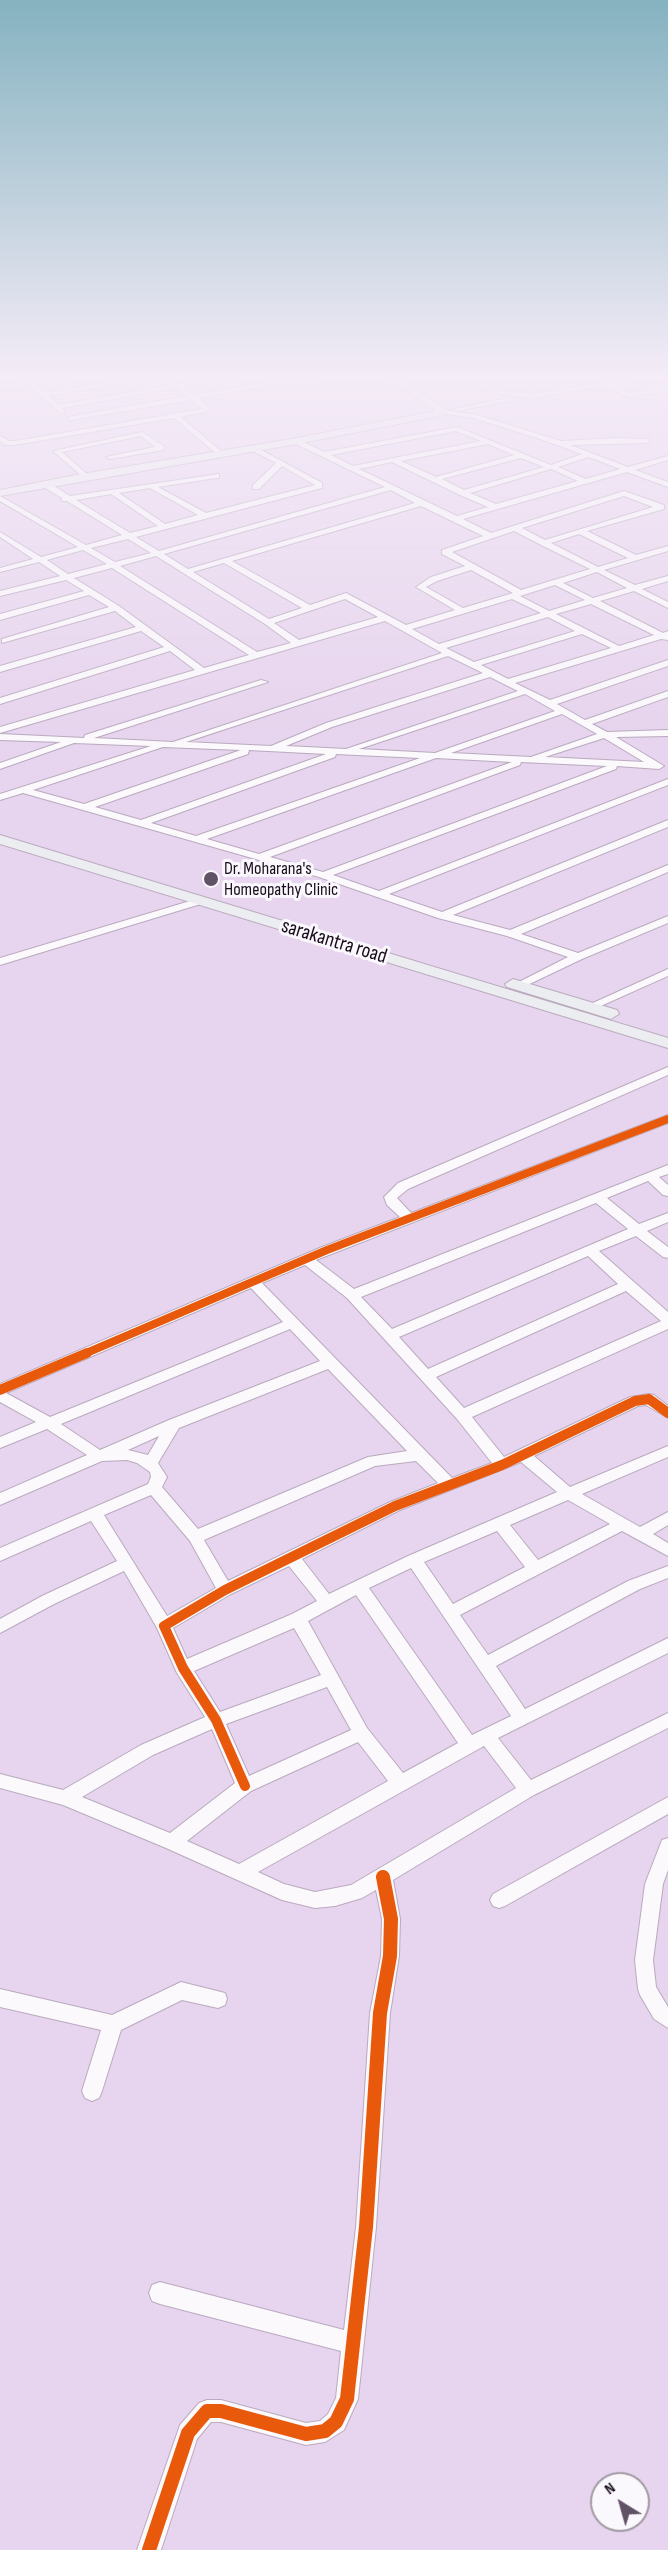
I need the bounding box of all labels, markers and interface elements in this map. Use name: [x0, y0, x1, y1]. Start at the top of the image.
place label: Dr. Moharana's Homeopathy Clinic: [224, 858, 338, 900]
marker: Dr. Moharana's Homeopathy Clinic: [202, 870, 220, 888]
street label: sarakantra road: [278, 914, 390, 970]
north arrow: [590, 2472, 650, 2532]
text: N: [601, 2479, 619, 2499]

